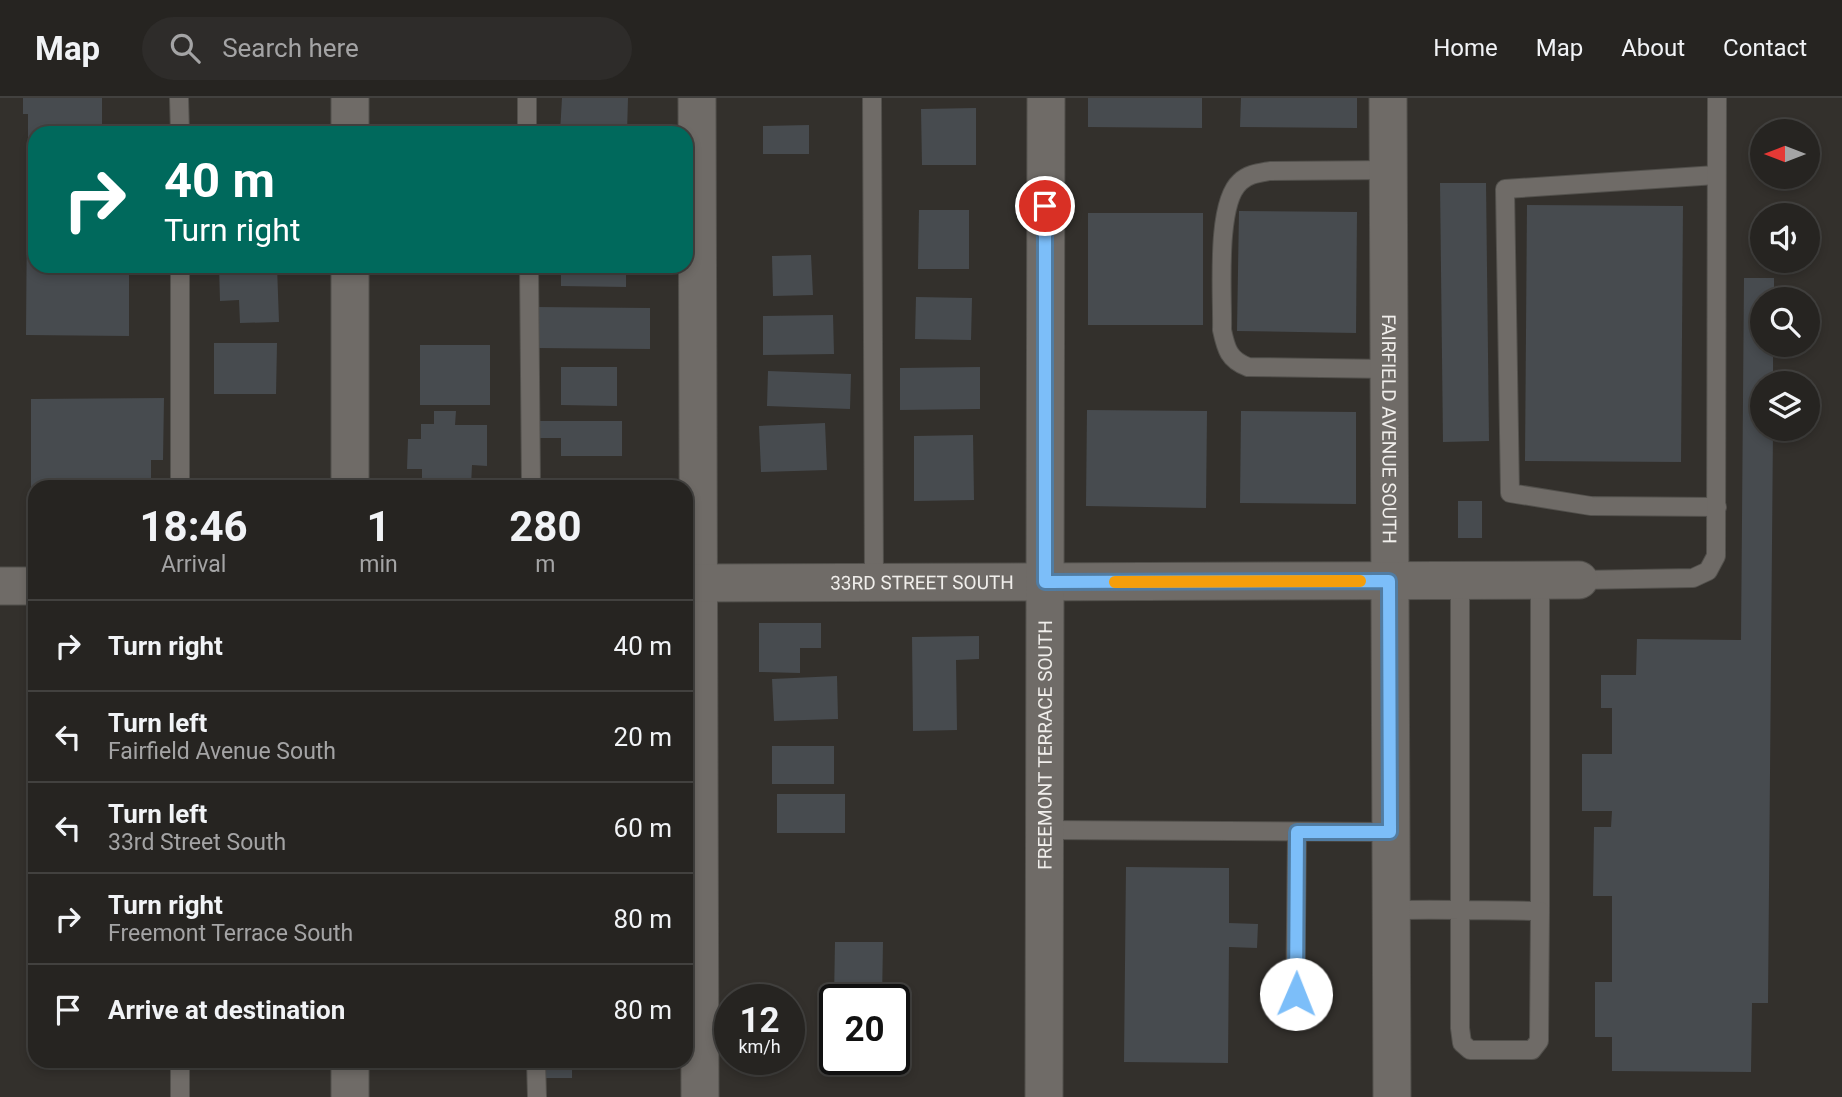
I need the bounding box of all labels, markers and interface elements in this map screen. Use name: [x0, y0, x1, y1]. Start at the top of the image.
search box: [142, 17, 632, 80]
text: Map: [35, 29, 100, 68]
icon: search: [166, 29, 204, 67]
text: Search here: [222, 33, 359, 63]
text: Home: [1433, 34, 1498, 62]
text: Map: [1536, 34, 1583, 62]
text: About: [1621, 34, 1685, 62]
text: Contact: [1723, 34, 1807, 62]
north arrow: [1750, 119, 1820, 189]
map controls: [1750, 119, 1820, 441]
text: 40 m: [164, 152, 275, 209]
icon: right: [49, 154, 140, 245]
pin: [1015, 176, 1075, 236]
icon: arrive: [1026, 187, 1064, 225]
button: sound: [1750, 203, 1820, 273]
text: Turn right: [164, 211, 300, 249]
button: search: [1750, 287, 1820, 357]
street label: FAIRFIELD AVENUE SOUTH: [1377, 314, 1401, 544]
button: layers: [1750, 371, 1820, 441]
text: 18:46: [140, 502, 248, 551]
text: 1: [366, 502, 391, 551]
text: 280: [509, 502, 582, 551]
text: Arrival: [161, 551, 226, 578]
text: min: [359, 551, 398, 578]
text: m: [535, 551, 555, 578]
street label: 33RD STREET SOUTH: [830, 571, 1014, 595]
street label: FREEMONT TERRACE SOUTH: [1033, 620, 1057, 870]
icon: right: [49, 627, 87, 665]
text: Turn right: [108, 631, 223, 661]
text: 40 m: [614, 631, 672, 661]
text: Turn left: [108, 708, 207, 738]
icon: left: [49, 718, 87, 756]
text: 20 m: [614, 722, 672, 752]
text: Fairfield Avenue South: [108, 738, 336, 765]
text: Turn left: [108, 799, 207, 829]
icon: left: [49, 809, 87, 847]
text: 60 m: [614, 813, 672, 843]
text: 33rd Street South: [108, 829, 286, 856]
text: Turn right: [108, 890, 223, 920]
icon: right: [49, 900, 87, 938]
text: 80 m: [614, 904, 672, 934]
text: Freemont Terrace South: [108, 920, 353, 947]
position arrow: [1259, 957, 1333, 1031]
speed limit sign: 20: [819, 984, 910, 1075]
icon: arrive: [49, 991, 87, 1029]
text: Arrive at destination: [108, 995, 345, 1025]
text: 80 m: [614, 995, 672, 1025]
text: 12: [739, 1000, 780, 1041]
text: km/h: [738, 1036, 781, 1057]

